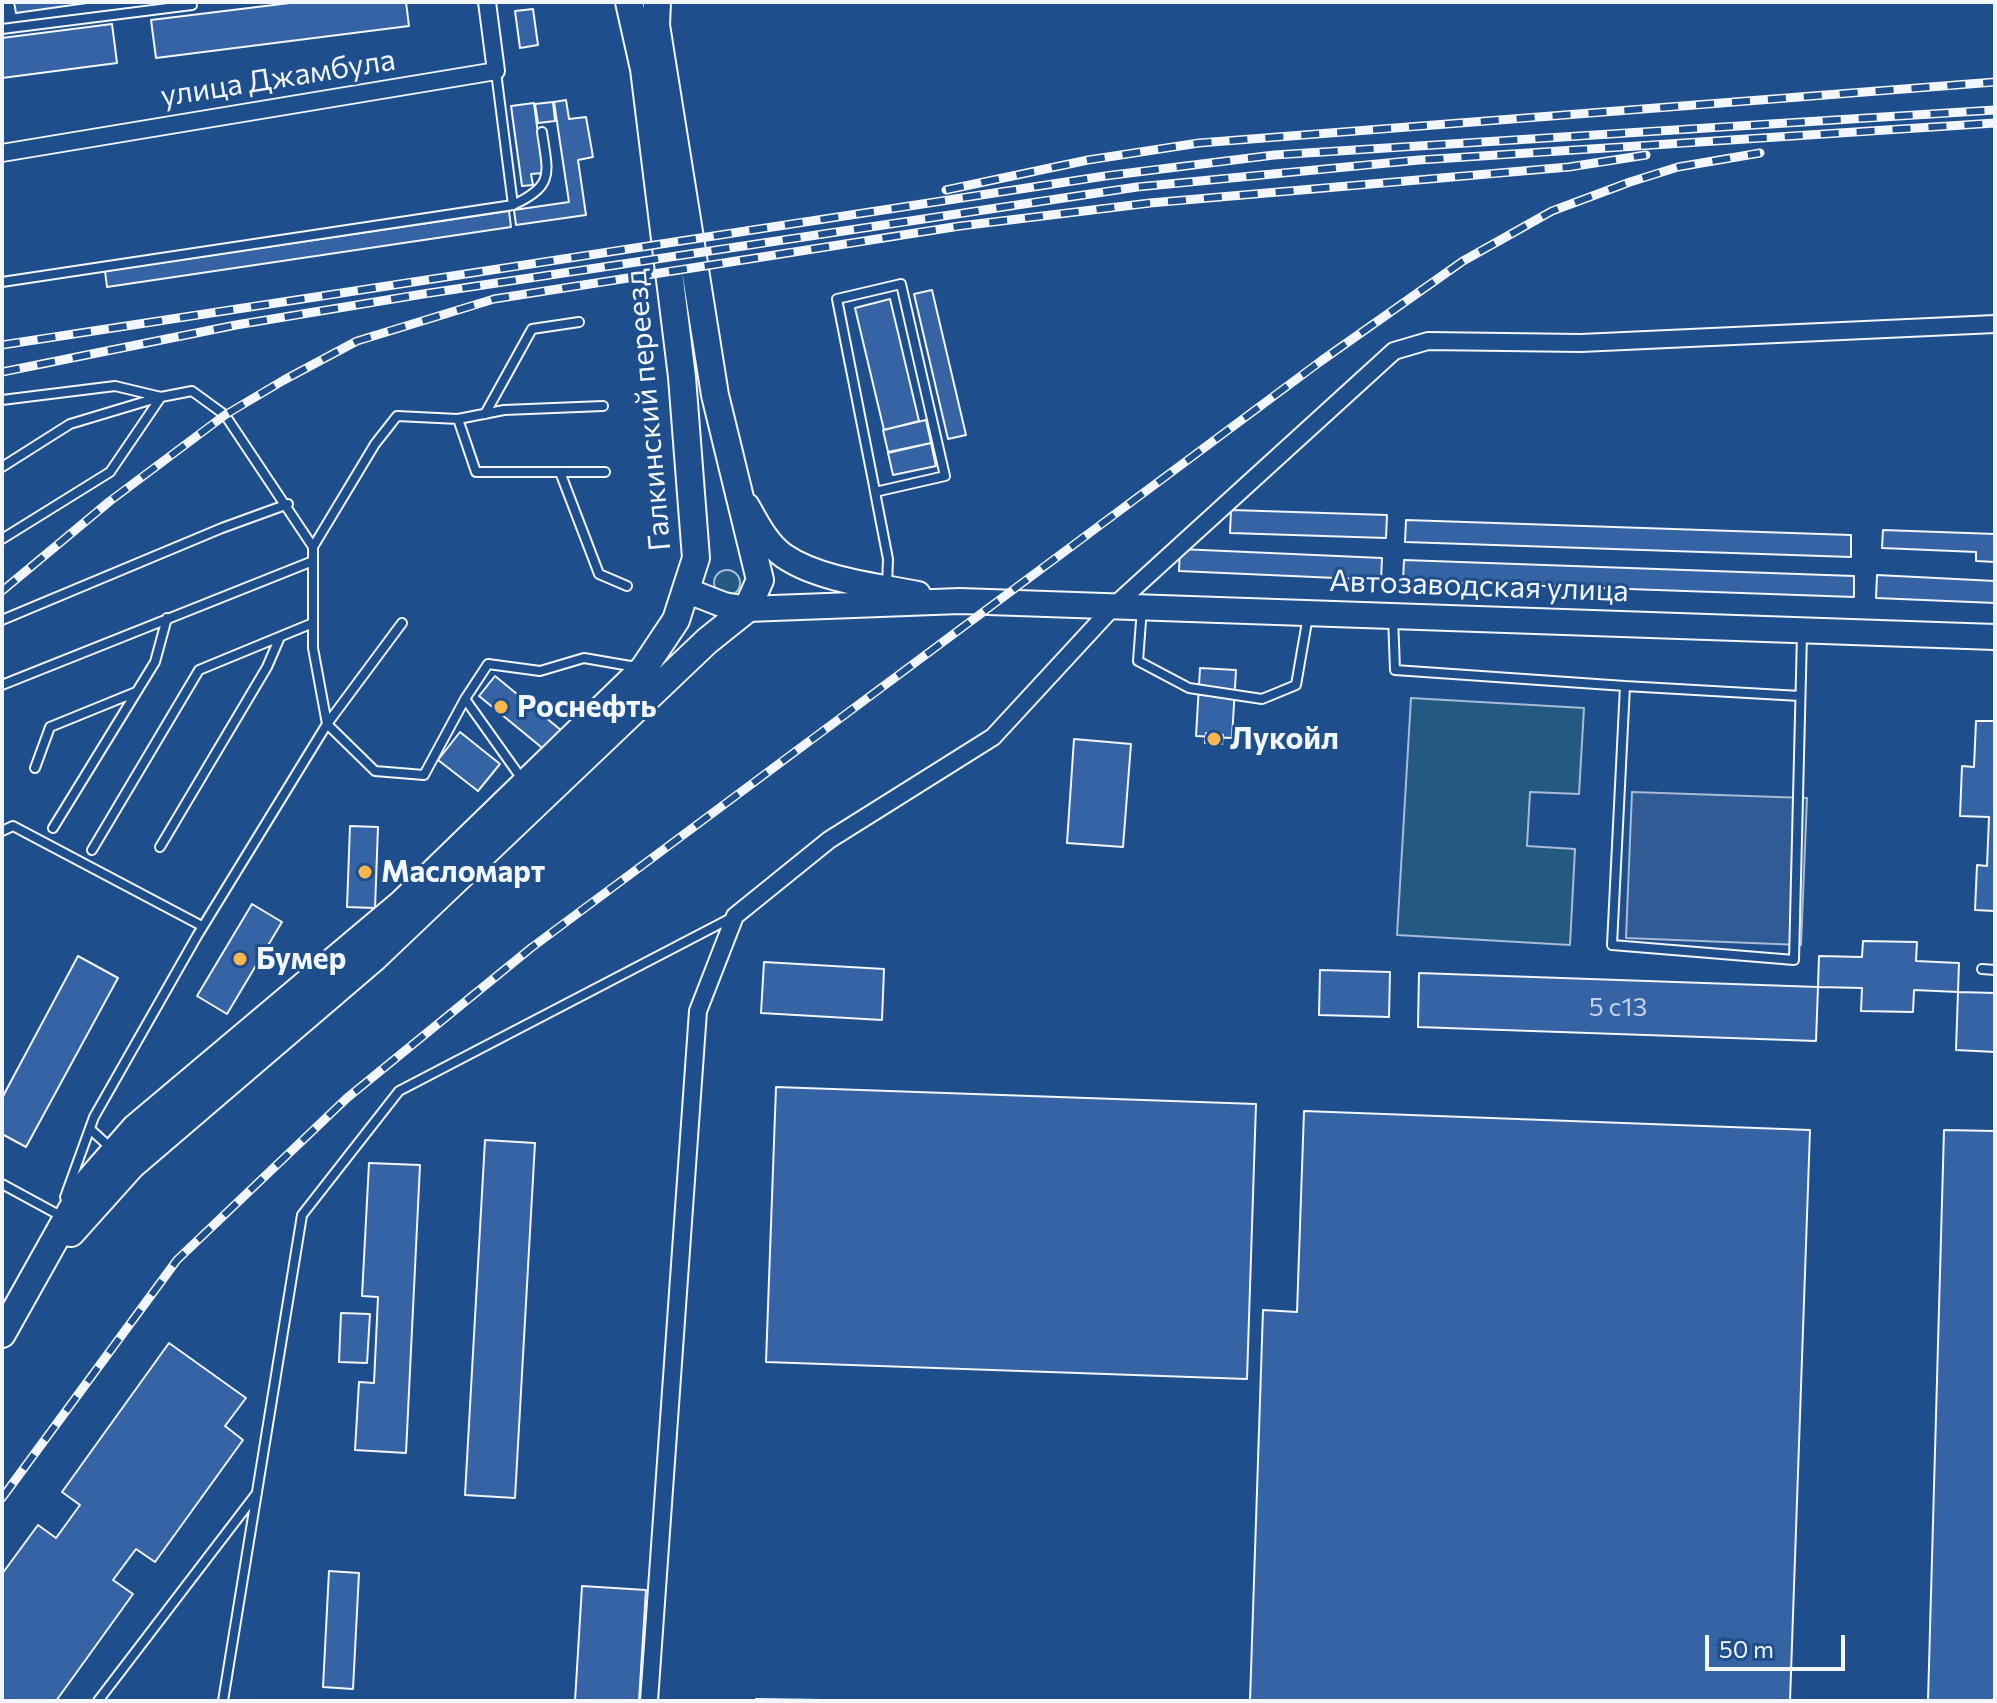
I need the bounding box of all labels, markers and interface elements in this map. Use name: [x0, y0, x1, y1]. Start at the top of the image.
street label: улица Джамбула: [158, 42, 398, 114]
street label: Галкинский переезд: [618, 268, 678, 552]
street label: Автозаводская улица: [1329, 563, 1629, 609]
place label: Роснефть: [517, 689, 657, 725]
marker: Роснефть: [492, 698, 510, 716]
place label: Лукойл: [1230, 721, 1339, 757]
marker: Лукойл: [1205, 730, 1223, 748]
place label: Масломарт: [381, 854, 545, 890]
marker: Масломарт: [356, 863, 374, 881]
place label: Бумер: [256, 941, 346, 977]
marker: Бумер: [231, 950, 249, 968]
house number: 5 с13: [1589, 991, 1647, 1023]
scale bar: [1709, 1619, 1849, 1669]
text: 50 m: [1719, 1634, 1774, 1663]

